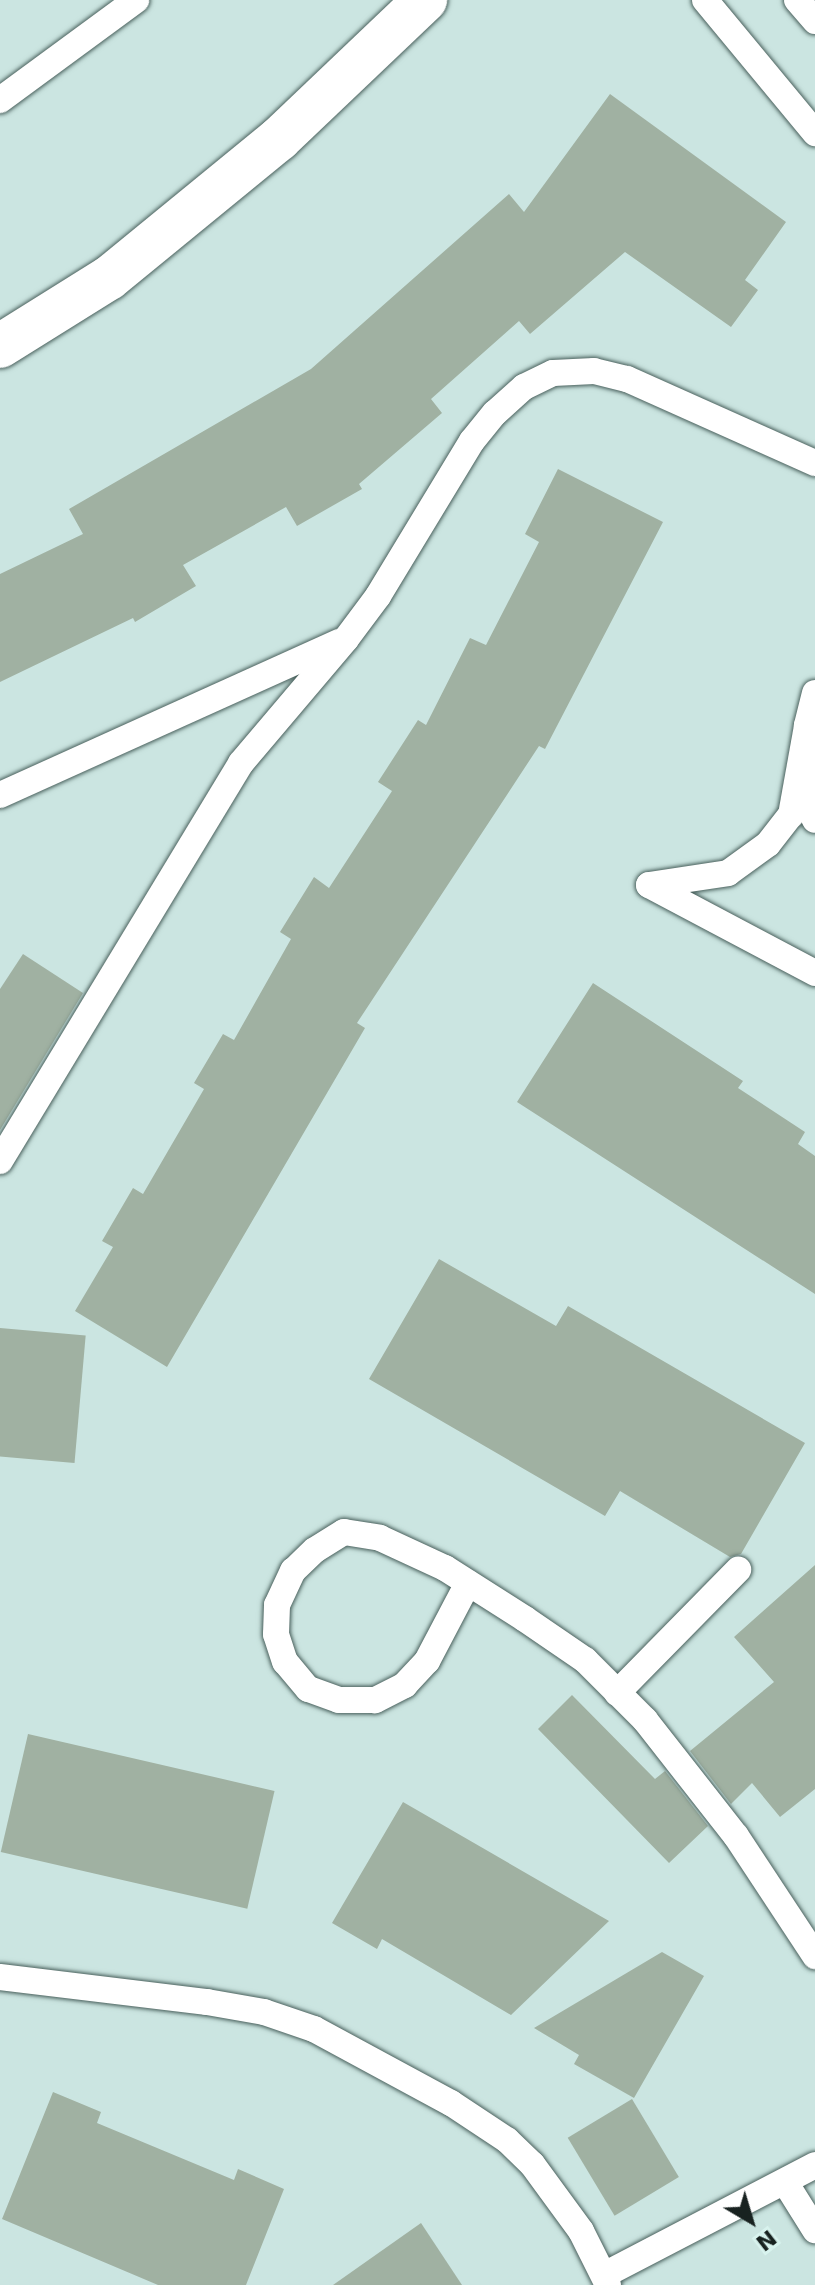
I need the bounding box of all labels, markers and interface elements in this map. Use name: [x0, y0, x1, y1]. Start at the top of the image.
north arrow: [711, 2181, 791, 2261]
text: N: [751, 2225, 781, 2256]

